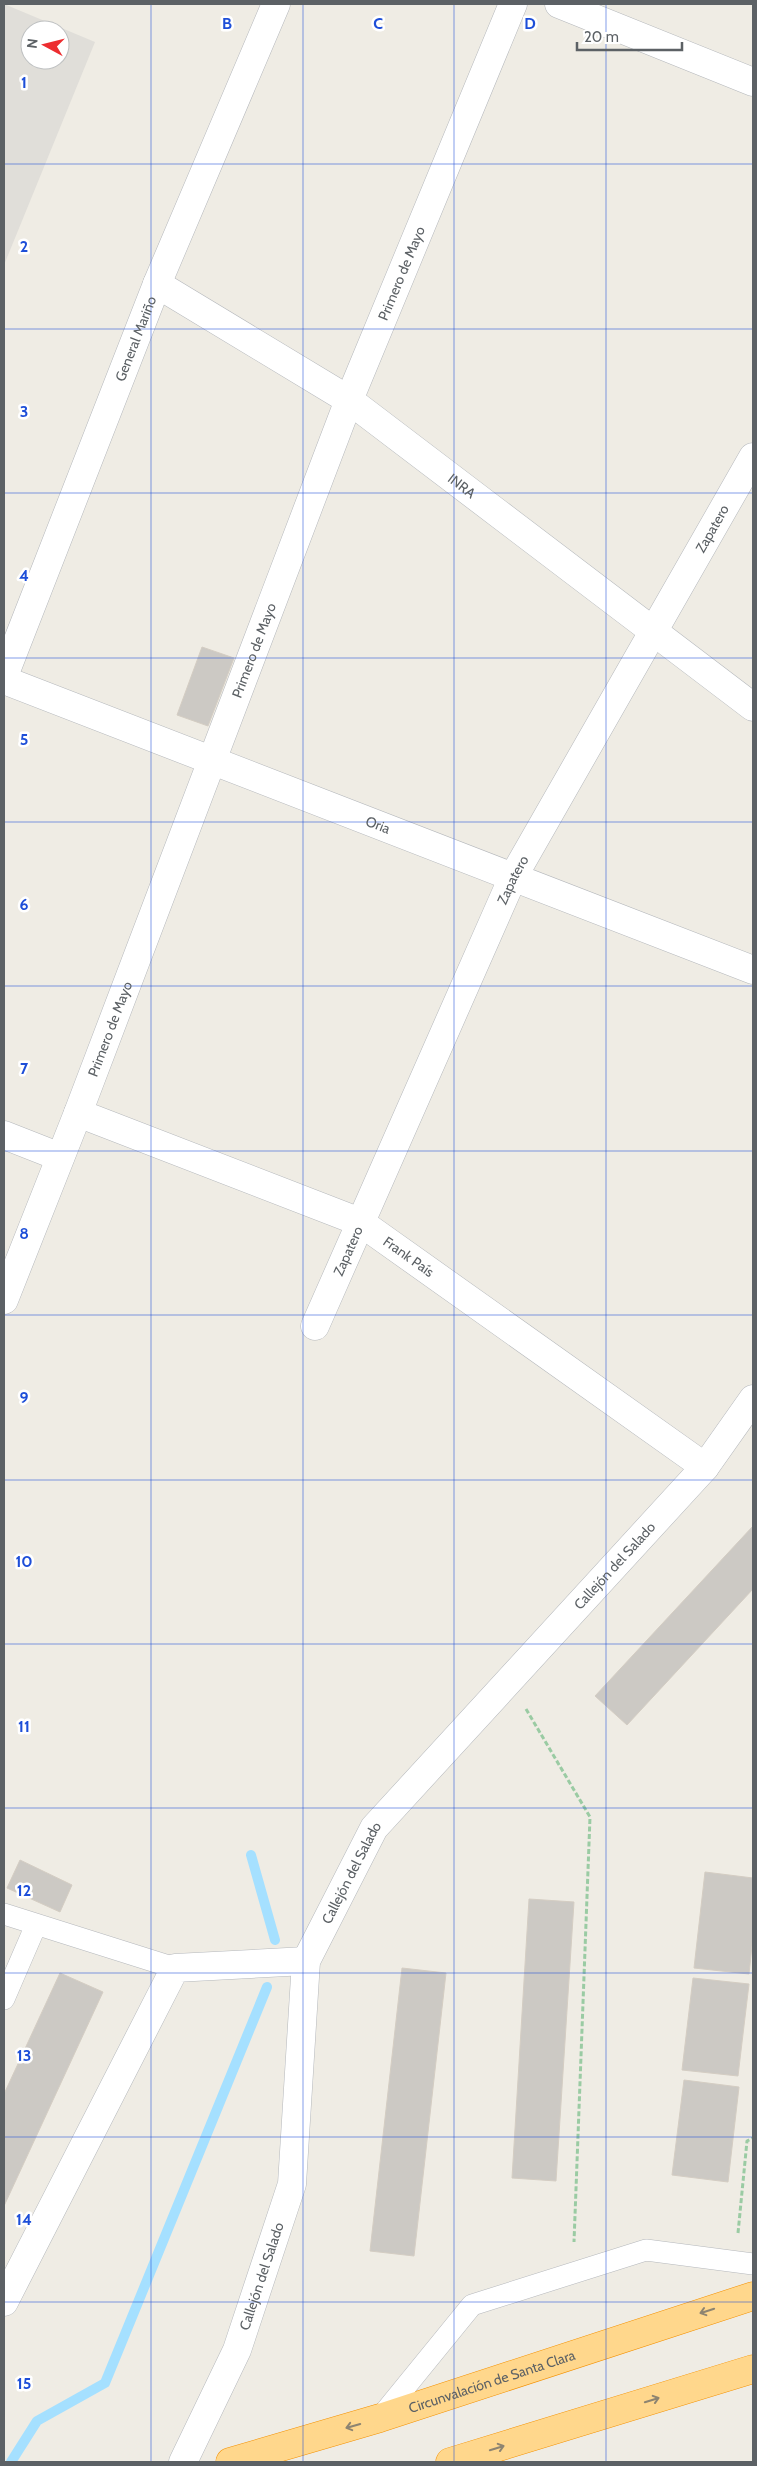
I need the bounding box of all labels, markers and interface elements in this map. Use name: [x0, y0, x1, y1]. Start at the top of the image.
text: B: [222, 14, 232, 33]
text: C: [373, 14, 383, 33]
text: D: [524, 14, 536, 33]
north arrow: [20, 20, 70, 70]
scale bar: [577, 20, 682, 52]
text: 20 m: [584, 28, 619, 46]
text: N: [23, 37, 42, 49]
text: 1: [21, 73, 27, 92]
street label: Primero de Mayo: [374, 223, 429, 323]
text: 2: [20, 237, 28, 256]
street label: General Mariño: [111, 293, 160, 384]
text: 3: [20, 402, 28, 421]
street label: INRA: [444, 469, 480, 502]
street label: Zapatero: [691, 501, 733, 556]
text: 4: [19, 566, 29, 585]
street label: Primero de Mayo: [228, 600, 280, 701]
text: 5: [20, 730, 28, 749]
street label: Oria: [363, 812, 393, 838]
street label: Zapatero: [493, 852, 533, 907]
text: 6: [20, 895, 29, 914]
street label: Primero de Mayo: [84, 979, 136, 1079]
text: 7: [20, 1059, 29, 1078]
street label: Zapatero: [329, 1223, 367, 1279]
text: 8: [19, 1224, 29, 1243]
street label: Frank País: [380, 1232, 438, 1281]
text: 9: [20, 1388, 29, 1407]
street label: Callejón del Salado: [570, 1518, 659, 1613]
text: 10: [15, 1552, 33, 1571]
text: 11: [18, 1717, 30, 1736]
street label: Callejón del Salado: [318, 1817, 385, 1927]
text: 12: [17, 1881, 31, 1900]
text: 13: [17, 2046, 31, 2065]
text: 14: [16, 2210, 32, 2229]
street label: Callejón del Salado: [235, 2220, 288, 2333]
one-way arrow: [700, 2307, 715, 2316]
street label: Circunvalación de Santa Clara: [406, 2346, 578, 2417]
text: 15: [17, 2374, 31, 2393]
one-way arrow: [644, 2394, 660, 2404]
one-way arrow: [345, 2422, 361, 2432]
one-way arrow: [489, 2442, 505, 2452]

